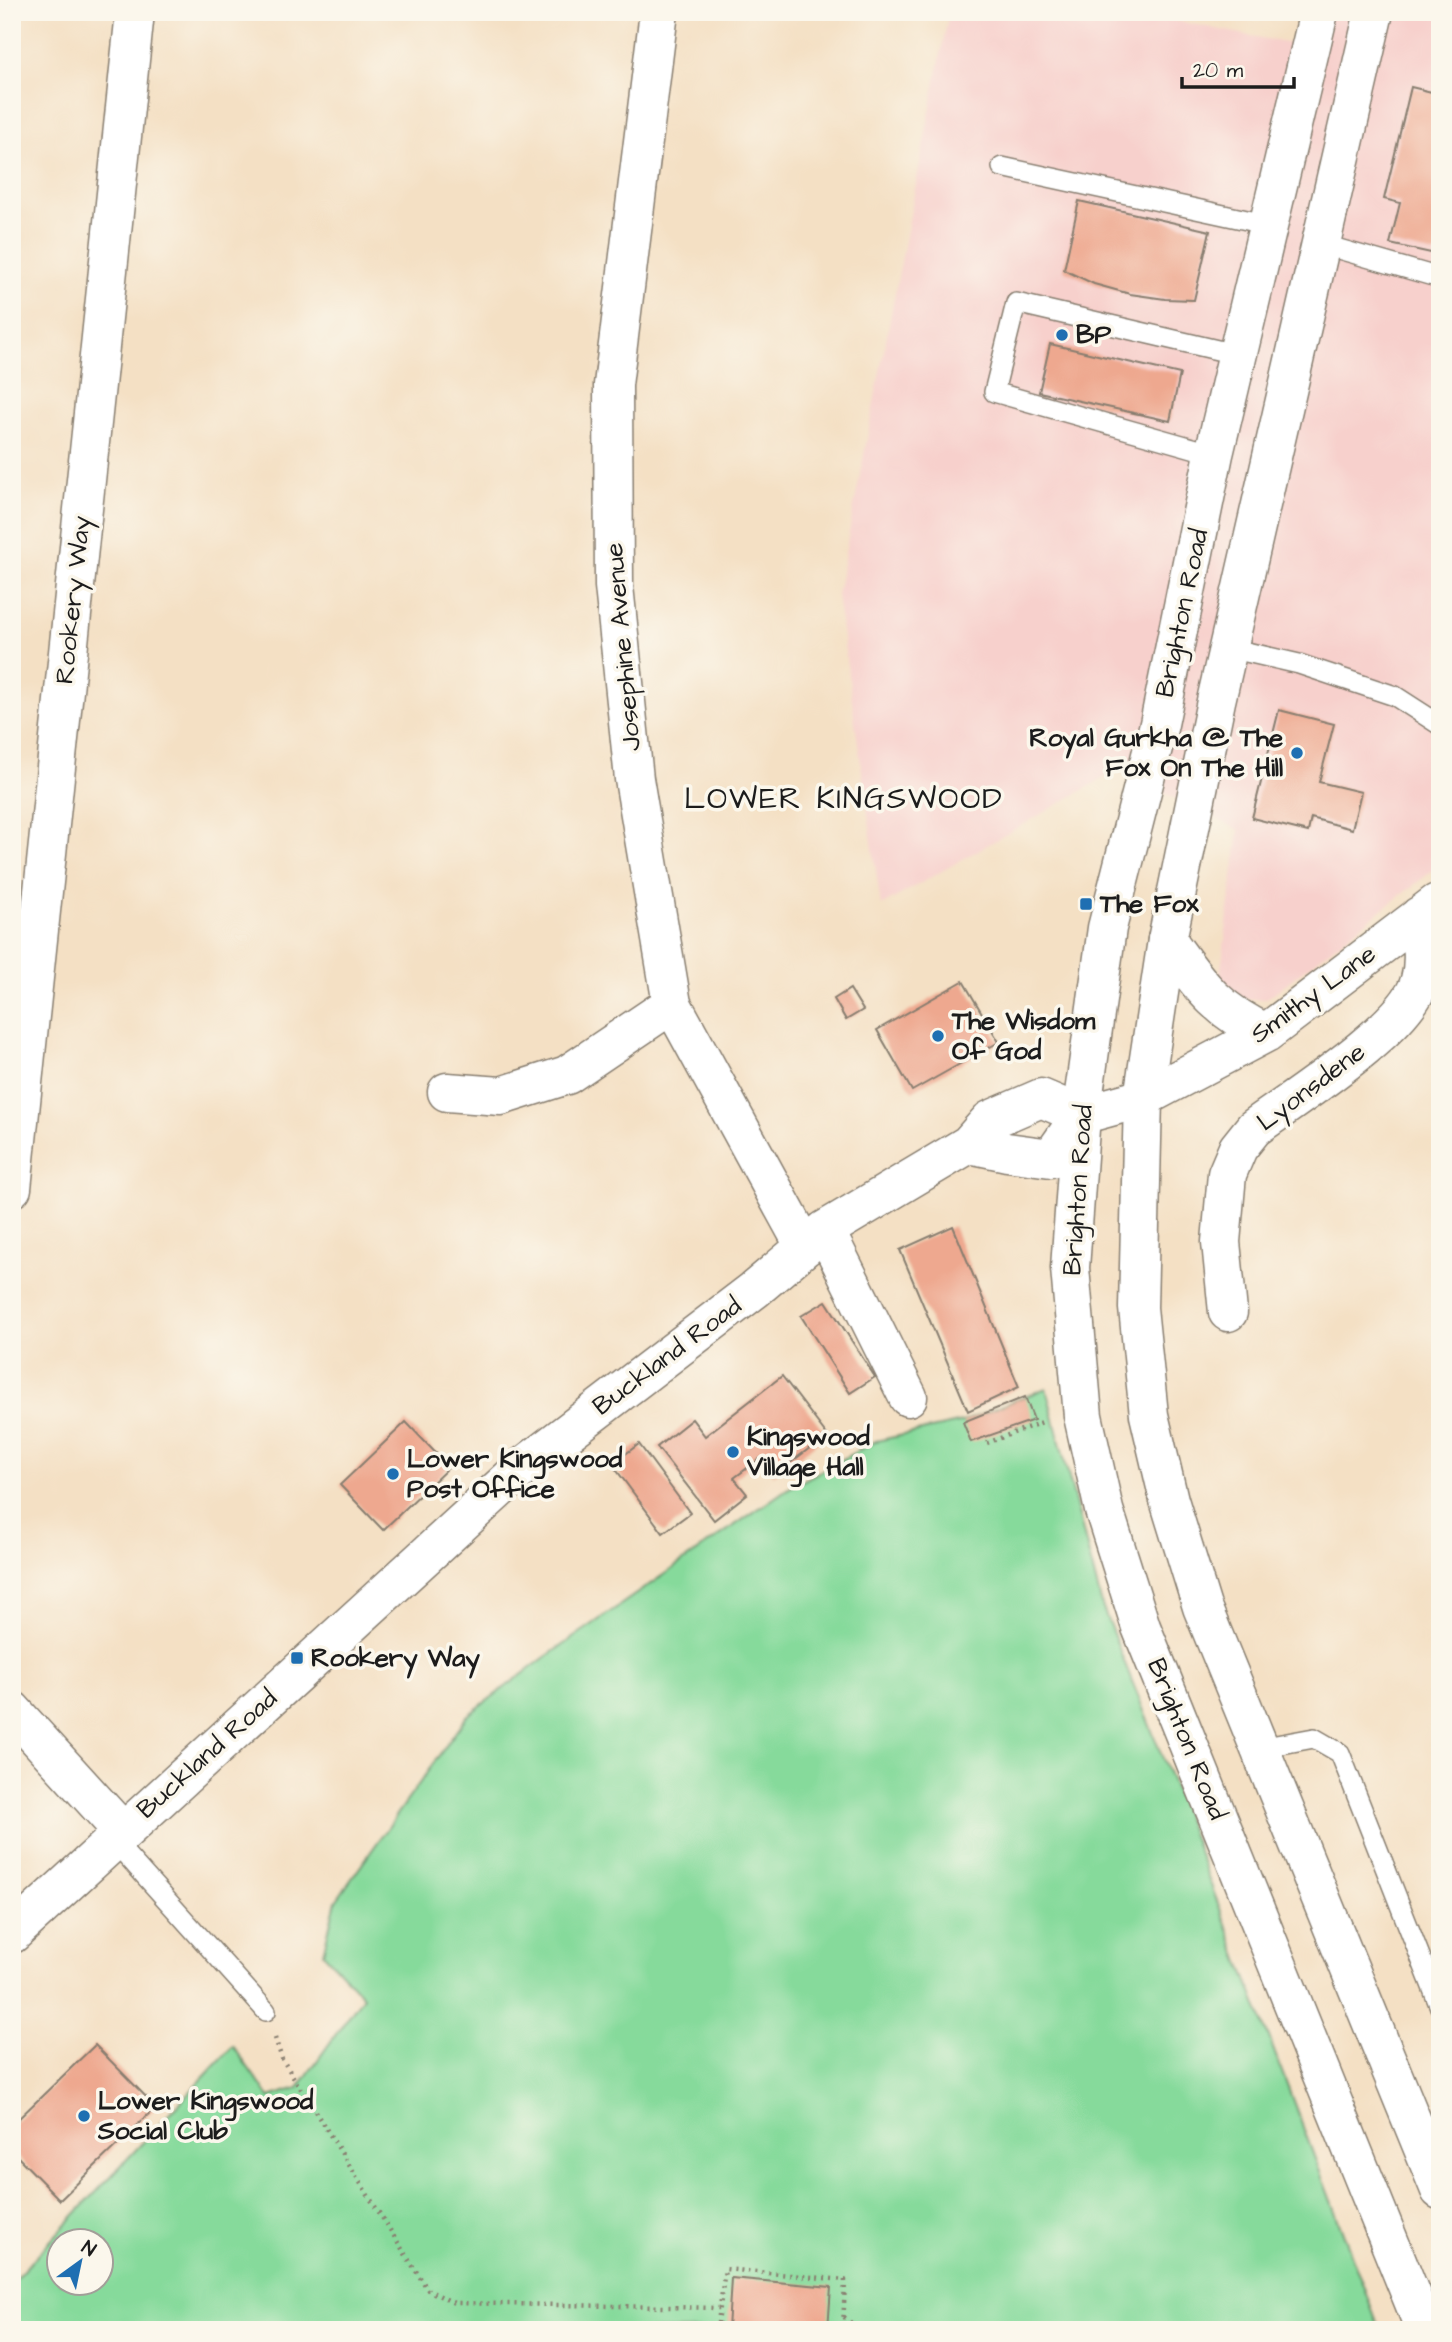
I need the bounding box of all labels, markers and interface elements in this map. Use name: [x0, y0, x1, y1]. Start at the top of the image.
scale bar: [1182, 46, 1294, 90]
text: 20 m: [1193, 56, 1244, 85]
place label: BP: [1076, 317, 1111, 353]
marker: BP: [1054, 327, 1070, 343]
street label: Rookery Way: [46, 514, 102, 686]
street label: Brighton Road: [1147, 525, 1219, 701]
street label: Josephine Avenue: [596, 541, 650, 753]
place label: Royal Gurkha @ The Fox On The Hill: [1029, 720, 1283, 786]
marker: Royal Gurkha @ The Fox On The Hill: [1289, 745, 1305, 761]
district label: LOWER KINGSWOOD: [684, 778, 1004, 820]
place label: The Fox: [1099, 886, 1199, 922]
marker: The Fox: [1078, 896, 1094, 912]
street label: Smithy Lane: [1243, 936, 1384, 1053]
place label: The Wisdom Of God: [951, 1003, 1096, 1069]
marker: The Wisdom Of God: [930, 1028, 946, 1044]
street label: Lyonsdene: [1249, 1034, 1374, 1141]
street label: Brighton Road: [1054, 1103, 1104, 1277]
street label: Buckland Road: [585, 1288, 749, 1424]
place label: Kingswood Village Hall: [746, 1419, 870, 1488]
place label: Lower Kingswood Post Office: [407, 1441, 623, 1507]
marker: Kingswood Village Hall: [725, 1444, 741, 1460]
marker: Lower Kingswood Post Office: [385, 1466, 401, 1482]
place label: Rookery Way: [311, 1640, 481, 1679]
marker: Rookery Way: [289, 1650, 305, 1666]
street label: Brighton Road: [1136, 1653, 1236, 1826]
street label: Buckland Road: [129, 1681, 285, 1827]
place label: Lower Kingswood Social Club: [97, 2083, 314, 2149]
marker: Lower Kingswood Social Club: [76, 2108, 92, 2124]
north arrow: [46, 2226, 116, 2296]
text: N: [76, 2234, 101, 2264]

